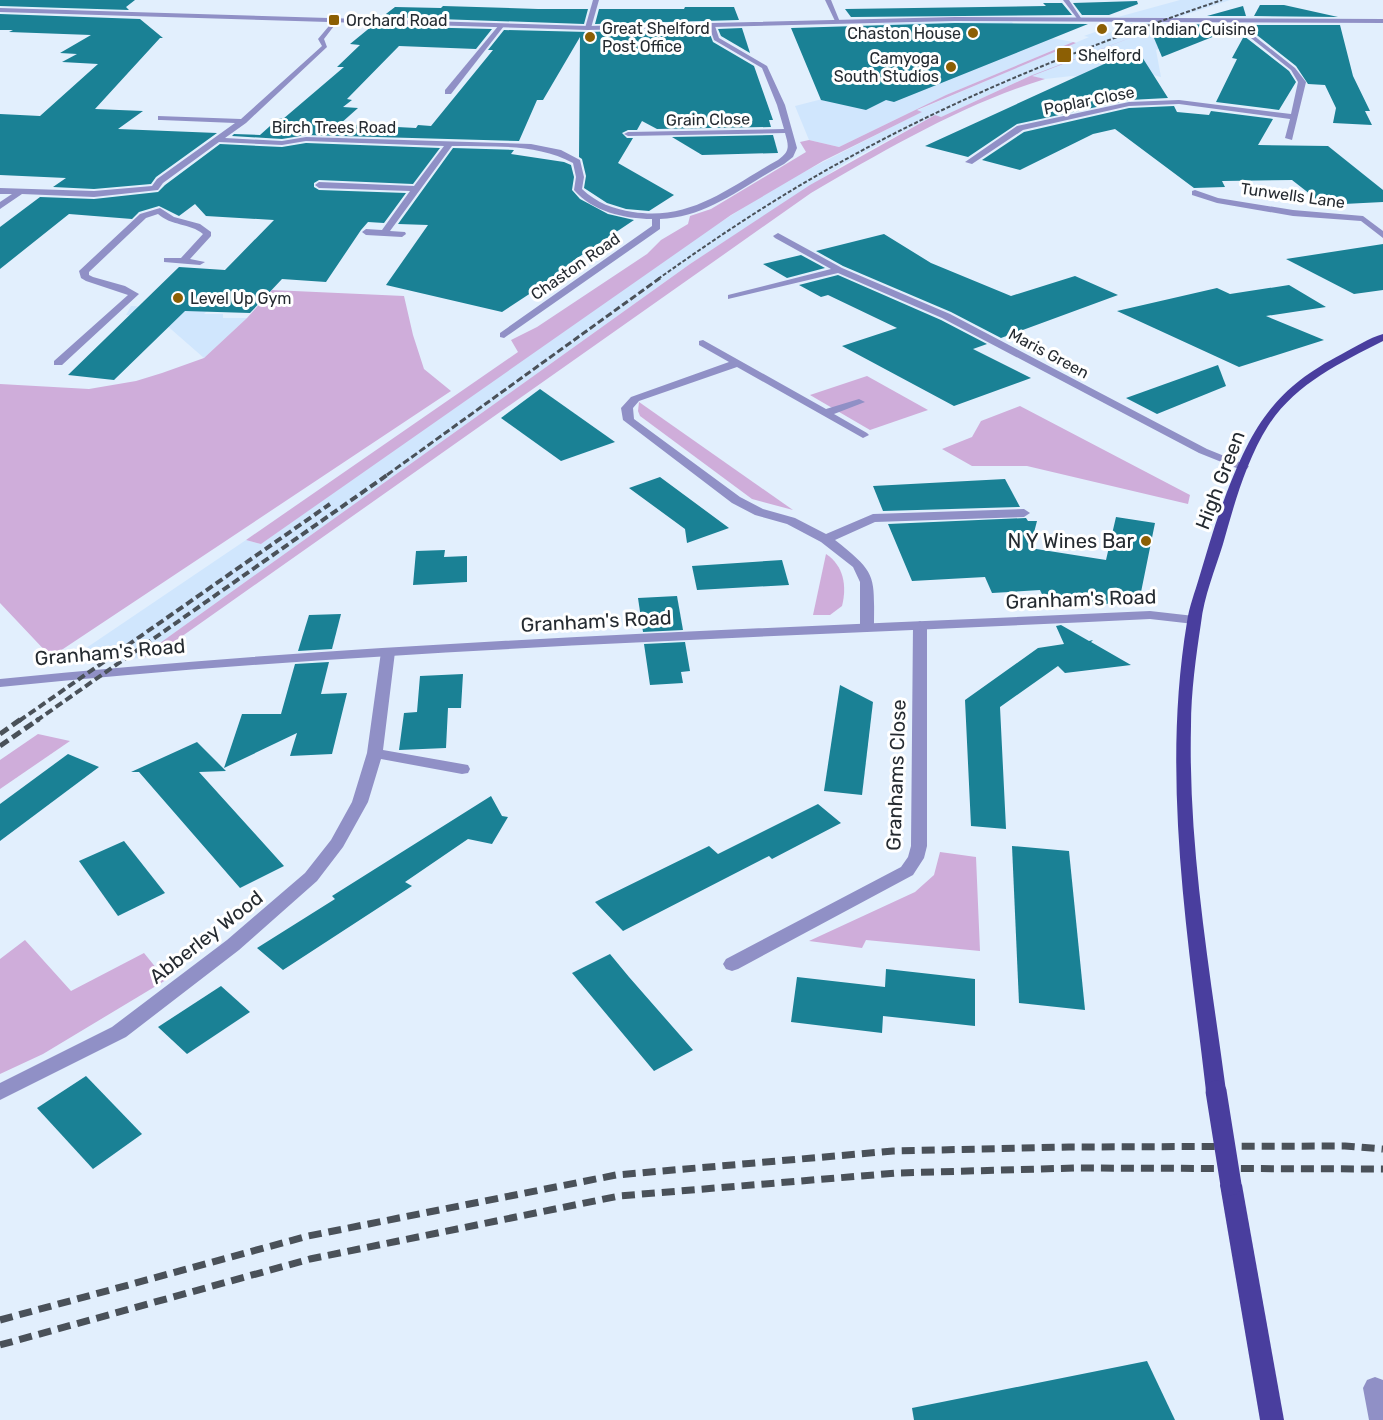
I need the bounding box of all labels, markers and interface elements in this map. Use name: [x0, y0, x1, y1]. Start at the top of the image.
place label: Orchard Road: [346, 11, 447, 30]
marker: Orchard Road: [327, 13, 341, 27]
place label: Great Shelford Post Office: [602, 19, 710, 56]
place label: Zara Indian Cuisine: [1114, 20, 1256, 39]
marker: Zara Indian Cuisine: [1095, 22, 1109, 36]
place label: Chaston House: [847, 24, 961, 43]
marker: Chaston House: [966, 26, 980, 40]
marker: Great Shelford Post Office: [583, 30, 597, 44]
marker: Shelford: [1055, 46, 1073, 64]
place label: Shelford: [1078, 46, 1141, 65]
place label: Camyoga South Studios: [834, 49, 939, 86]
marker: Camyoga South Studios: [944, 60, 958, 74]
street label: Poplar Close: [1042, 82, 1136, 119]
street label: Grain Close: [666, 109, 750, 130]
street label: Birch Trees Road: [272, 118, 396, 137]
street label: Tunwells Lane: [1240, 179, 1346, 212]
street label: Chaston Road: [527, 229, 623, 304]
place label: Level Up Gym: [190, 289, 291, 308]
marker: Level Up Gym: [171, 291, 185, 305]
street label: Maris Green: [1005, 324, 1092, 382]
street label: High Green: [1190, 427, 1250, 533]
place label: N Y Wines Bar: [1008, 529, 1134, 553]
marker: N Y Wines Bar: [1139, 534, 1153, 548]
street label: Granham's Road: [1005, 584, 1157, 614]
street label: Granham's Road: [520, 605, 672, 637]
street label: Granham's Road: [34, 633, 186, 671]
street label: Granhams Close: [881, 699, 911, 851]
street label: Abberley Wood: [145, 885, 267, 989]

